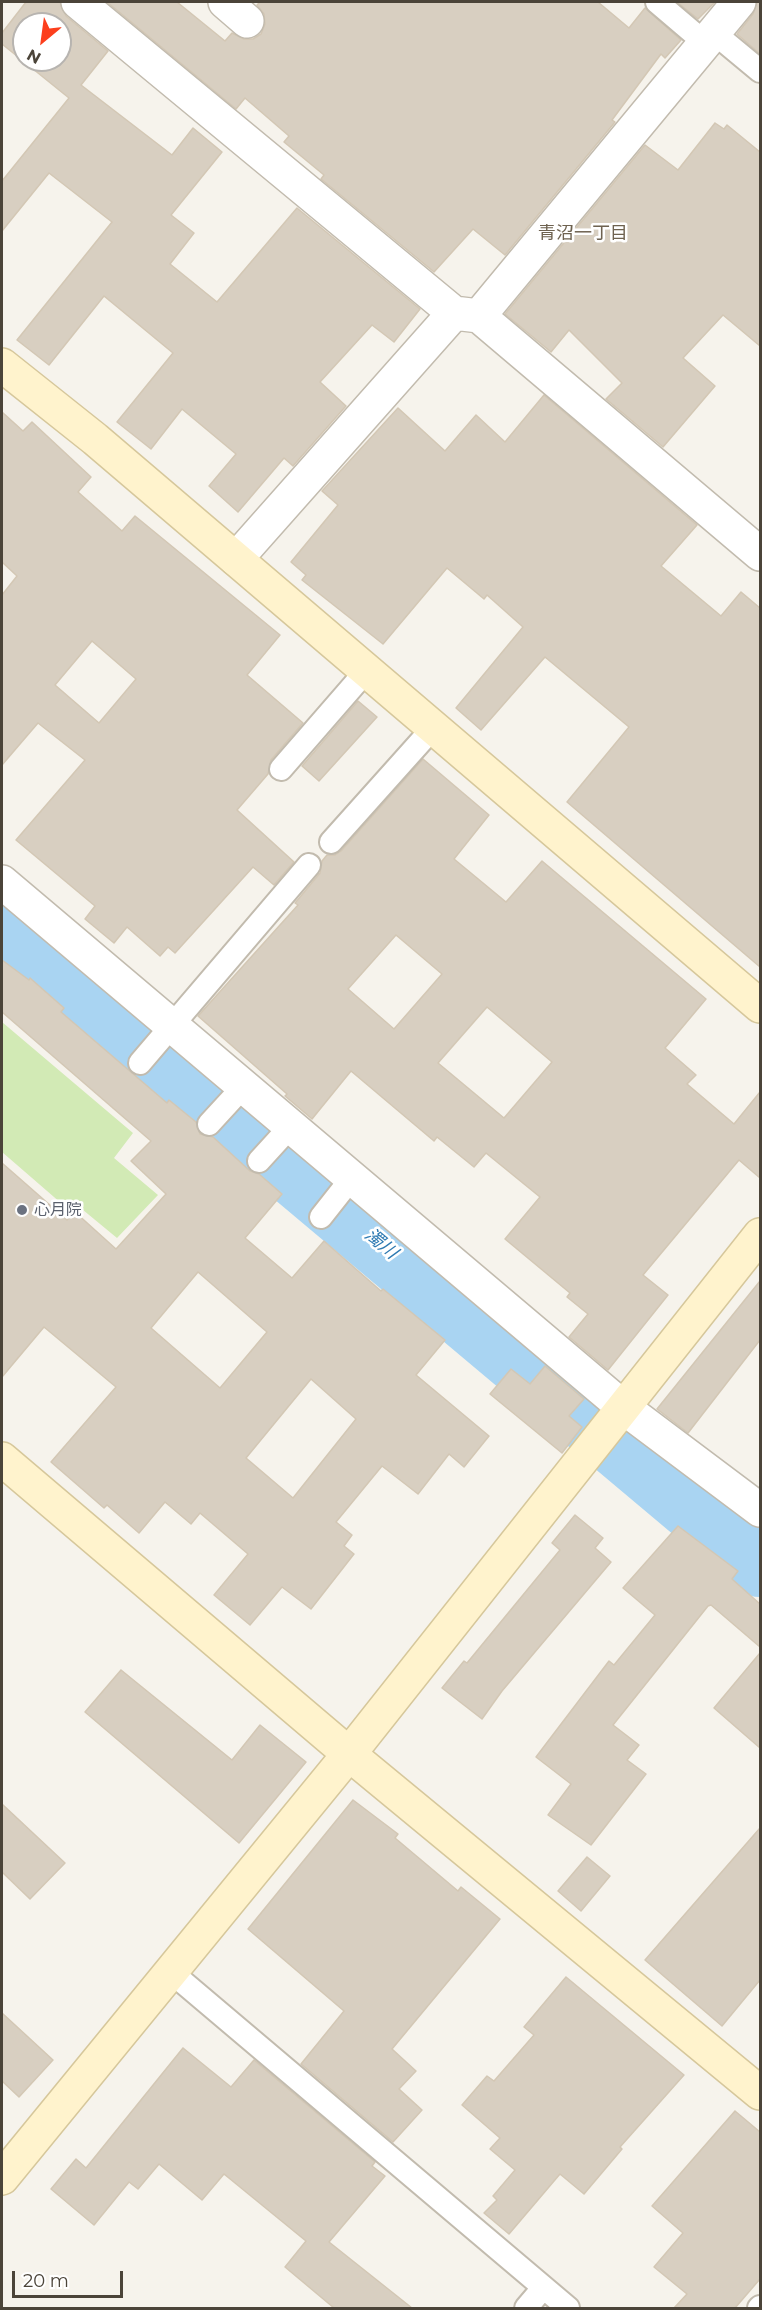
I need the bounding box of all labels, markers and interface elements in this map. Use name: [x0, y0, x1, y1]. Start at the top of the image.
north arrow: [12, 12, 72, 72]
text: N: [24, 45, 44, 68]
district label: 青沼一丁目: [538, 223, 628, 245]
place label: 心月院: [34, 1200, 82, 1220]
marker: 心月院: [15, 1203, 29, 1217]
water label: 濁川: [360, 1224, 402, 1264]
scale bar: [15, 2259, 126, 2297]
text: 20 m: [23, 2270, 69, 2292]

